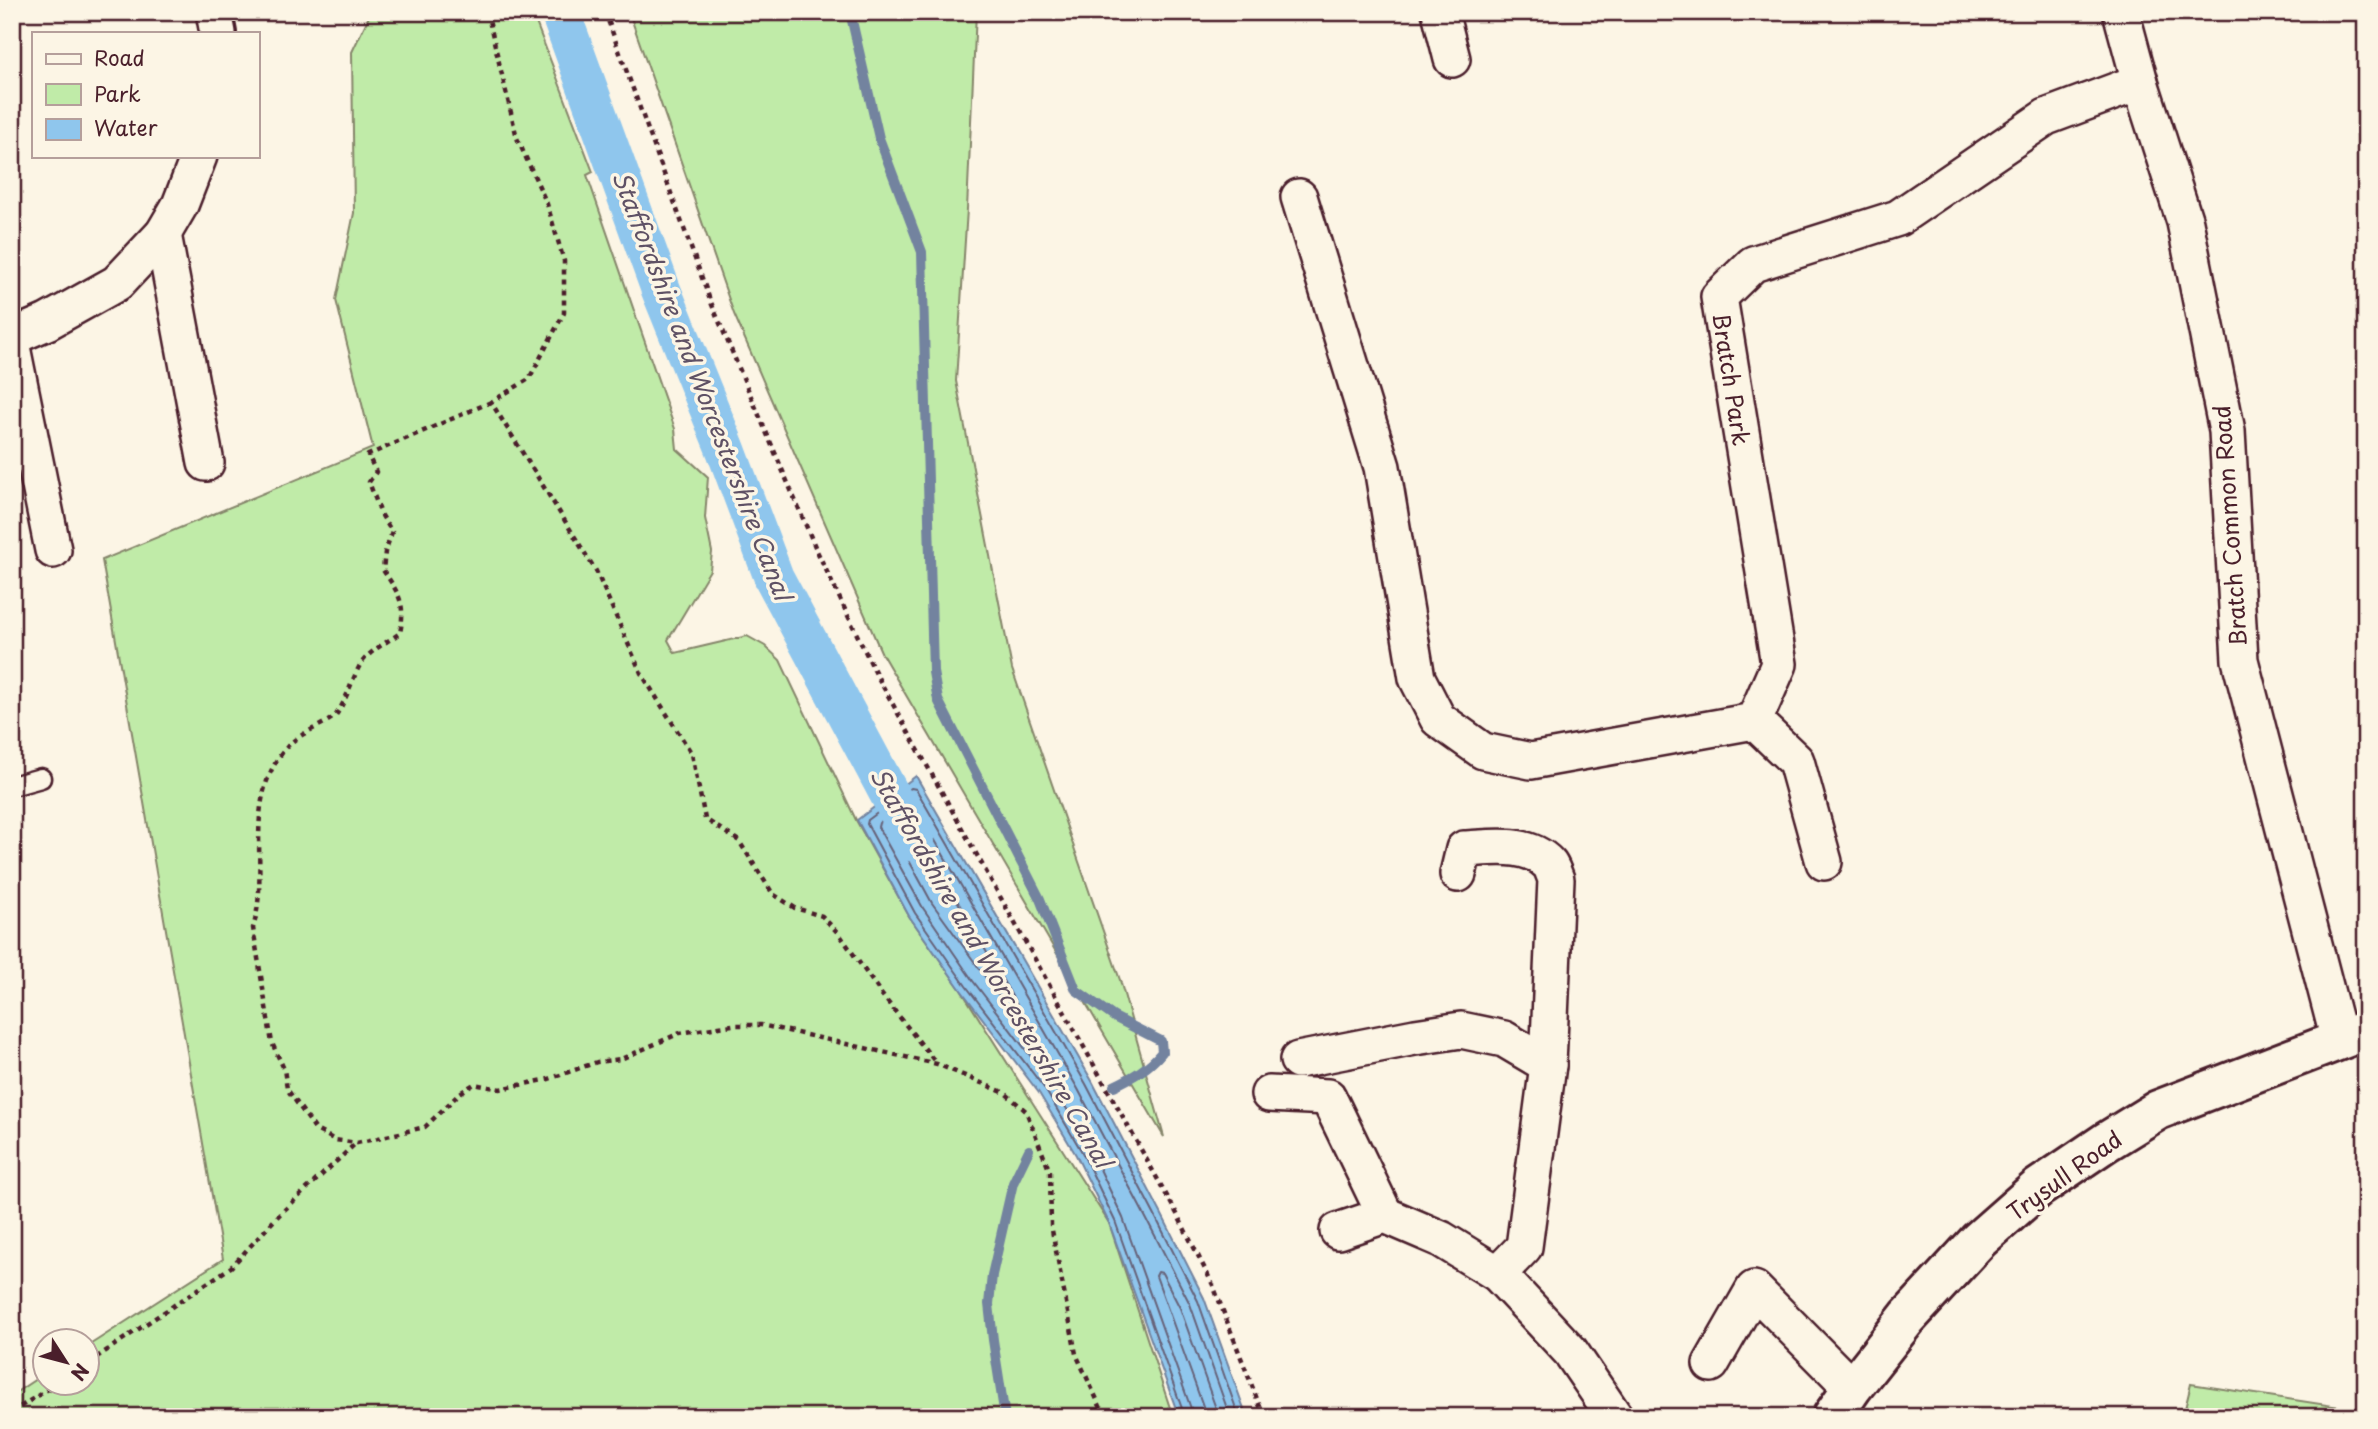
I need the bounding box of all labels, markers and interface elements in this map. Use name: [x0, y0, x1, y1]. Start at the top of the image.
legend: [32, 32, 259, 158]
text: Road: [94, 41, 145, 73]
text: Park: [94, 77, 141, 109]
text: Water: [94, 111, 158, 143]
water label: Staffordshire and Worcestershire Canal: [604, 165, 803, 608]
street label: Bratch Park: [1704, 310, 1760, 448]
street label: Bratch Common Road: [2203, 404, 2255, 648]
water label: Staffordshire and Worcestershire Canal: [862, 760, 1123, 1177]
street label: Trysull Road: [1999, 1121, 2129, 1229]
north arrow: [32, 1328, 102, 1398]
text: N: [65, 1358, 96, 1387]

